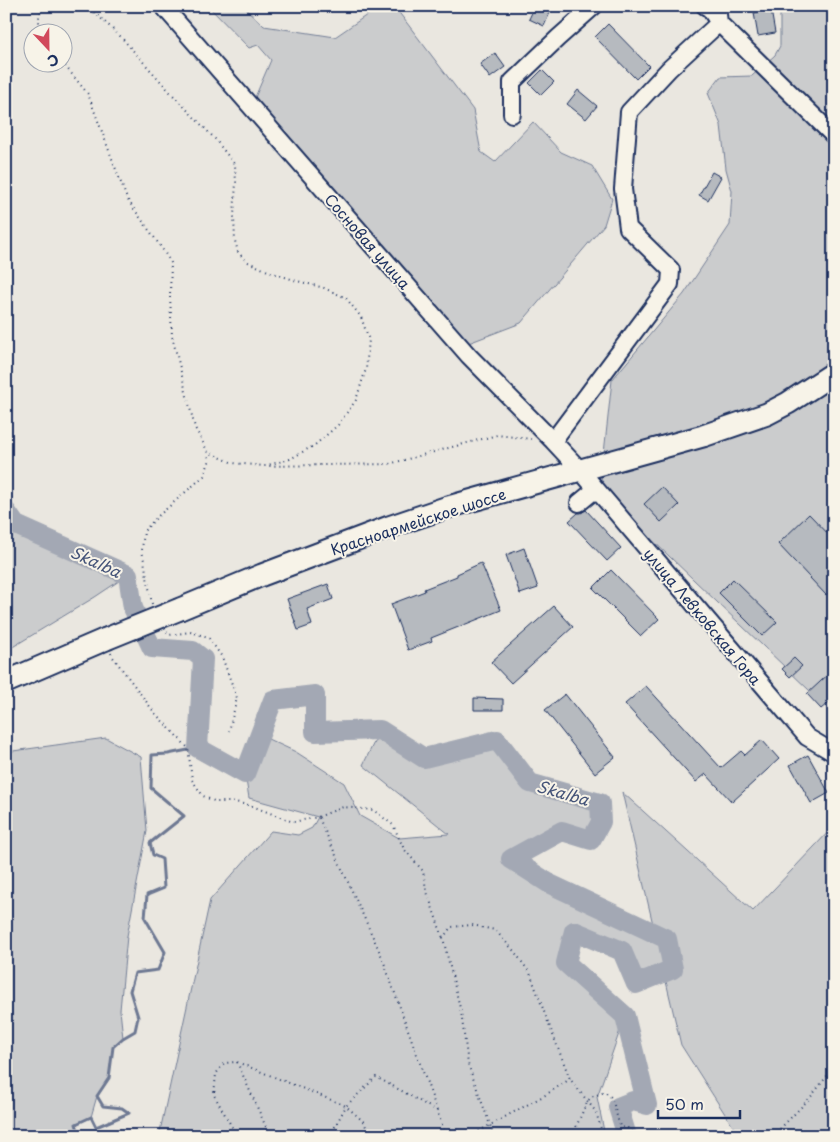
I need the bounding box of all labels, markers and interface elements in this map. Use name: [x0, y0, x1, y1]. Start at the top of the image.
north arrow: [22, 22, 72, 72]
text: С: [44, 49, 62, 72]
street label: Сосновая улица: [320, 188, 417, 294]
street label: Красноармейское шоссе: [327, 482, 509, 560]
water label: Skalba: [67, 539, 126, 583]
street label: улица Левковская Гора: [639, 542, 768, 690]
water label: Skalba: [534, 773, 593, 811]
scale bar: [658, 1087, 740, 1119]
text: 50 m: [665, 1092, 704, 1115]

